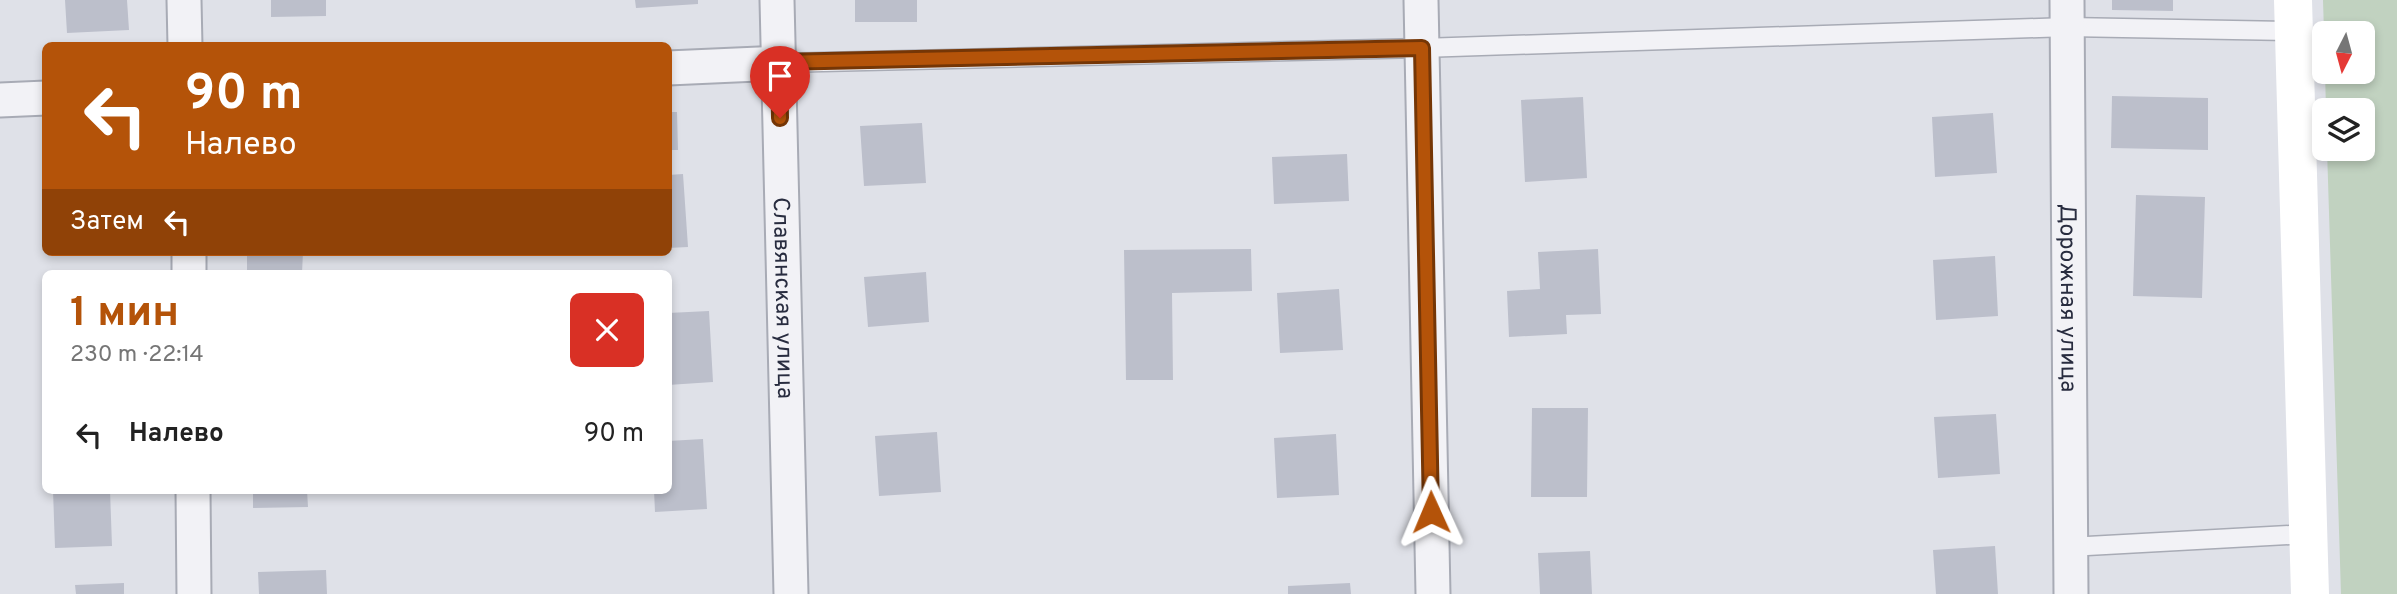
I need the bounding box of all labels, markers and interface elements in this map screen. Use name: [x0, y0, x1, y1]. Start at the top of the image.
north arrow: [2312, 21, 2375, 84]
map controls: [2312, 21, 2375, 161]
pin: [750, 46, 810, 118]
icon: arrive: [761, 57, 799, 95]
text: 90 m: [185, 65, 303, 127]
icon: left: [70, 70, 161, 161]
button: layers: [2312, 98, 2375, 161]
text: Налево: [185, 126, 297, 166]
street label: Славянская улица: [765, 197, 798, 399]
icon: left: [158, 203, 196, 241]
street label: Дорожная улица: [2051, 204, 2082, 392]
text: Затем: [70, 206, 144, 239]
text: 1 мин: [70, 288, 179, 341]
button: close: [570, 293, 644, 367]
text: 230 m · 22:14: [70, 341, 204, 370]
icon: left: [70, 416, 108, 454]
text: Налево: [129, 418, 224, 451]
text: 90 m: [584, 418, 644, 451]
position arrow: [1394, 475, 1468, 549]

